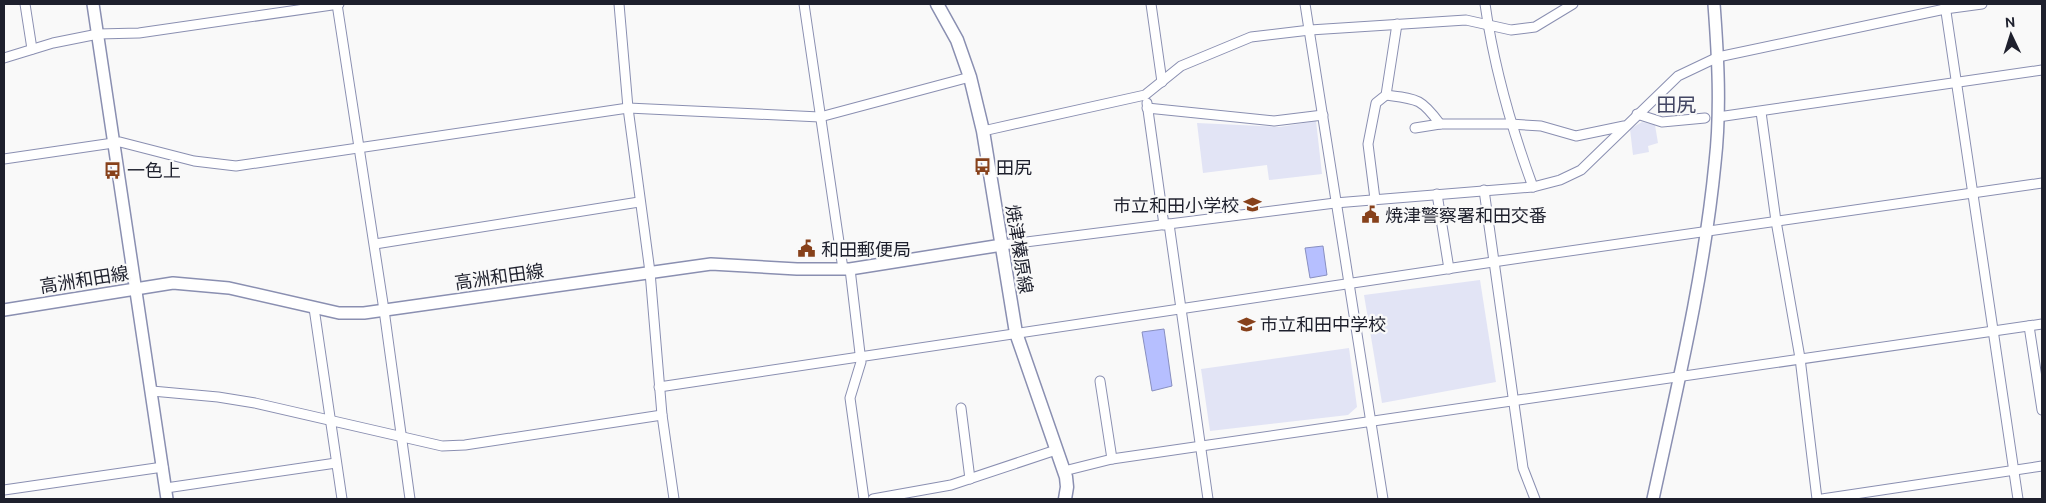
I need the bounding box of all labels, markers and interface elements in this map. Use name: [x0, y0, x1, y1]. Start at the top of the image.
north arrow: [1986, 10, 2036, 60]
text: N: [2004, 14, 2016, 30]
district label: 田尻: [1656, 93, 1696, 116]
bus stop icon: 田尻: [972, 157, 992, 177]
place label: 田尻: [996, 157, 1032, 177]
bus stop icon: 一色上: [103, 160, 123, 180]
place label: 一色上: [127, 160, 181, 180]
place label: 市立和田小学校: [1113, 195, 1239, 215]
school or university icon: 市立和田小学校: [1243, 195, 1263, 215]
street label: 焼津榛原線: [1003, 203, 1037, 295]
public building icon: 焼津警察署和田交番: [1361, 205, 1381, 225]
place label: 焼津警察署和田交番: [1385, 205, 1547, 225]
public building icon: 和田郵便局: [797, 239, 817, 259]
place label: 和田郵便局: [821, 239, 911, 259]
street label: 高洲和田線: [453, 260, 545, 292]
street label: 高洲和田線: [38, 262, 130, 296]
school or university icon: 市立和田中学校: [1236, 314, 1256, 334]
place label: 市立和田中学校: [1260, 314, 1386, 334]

